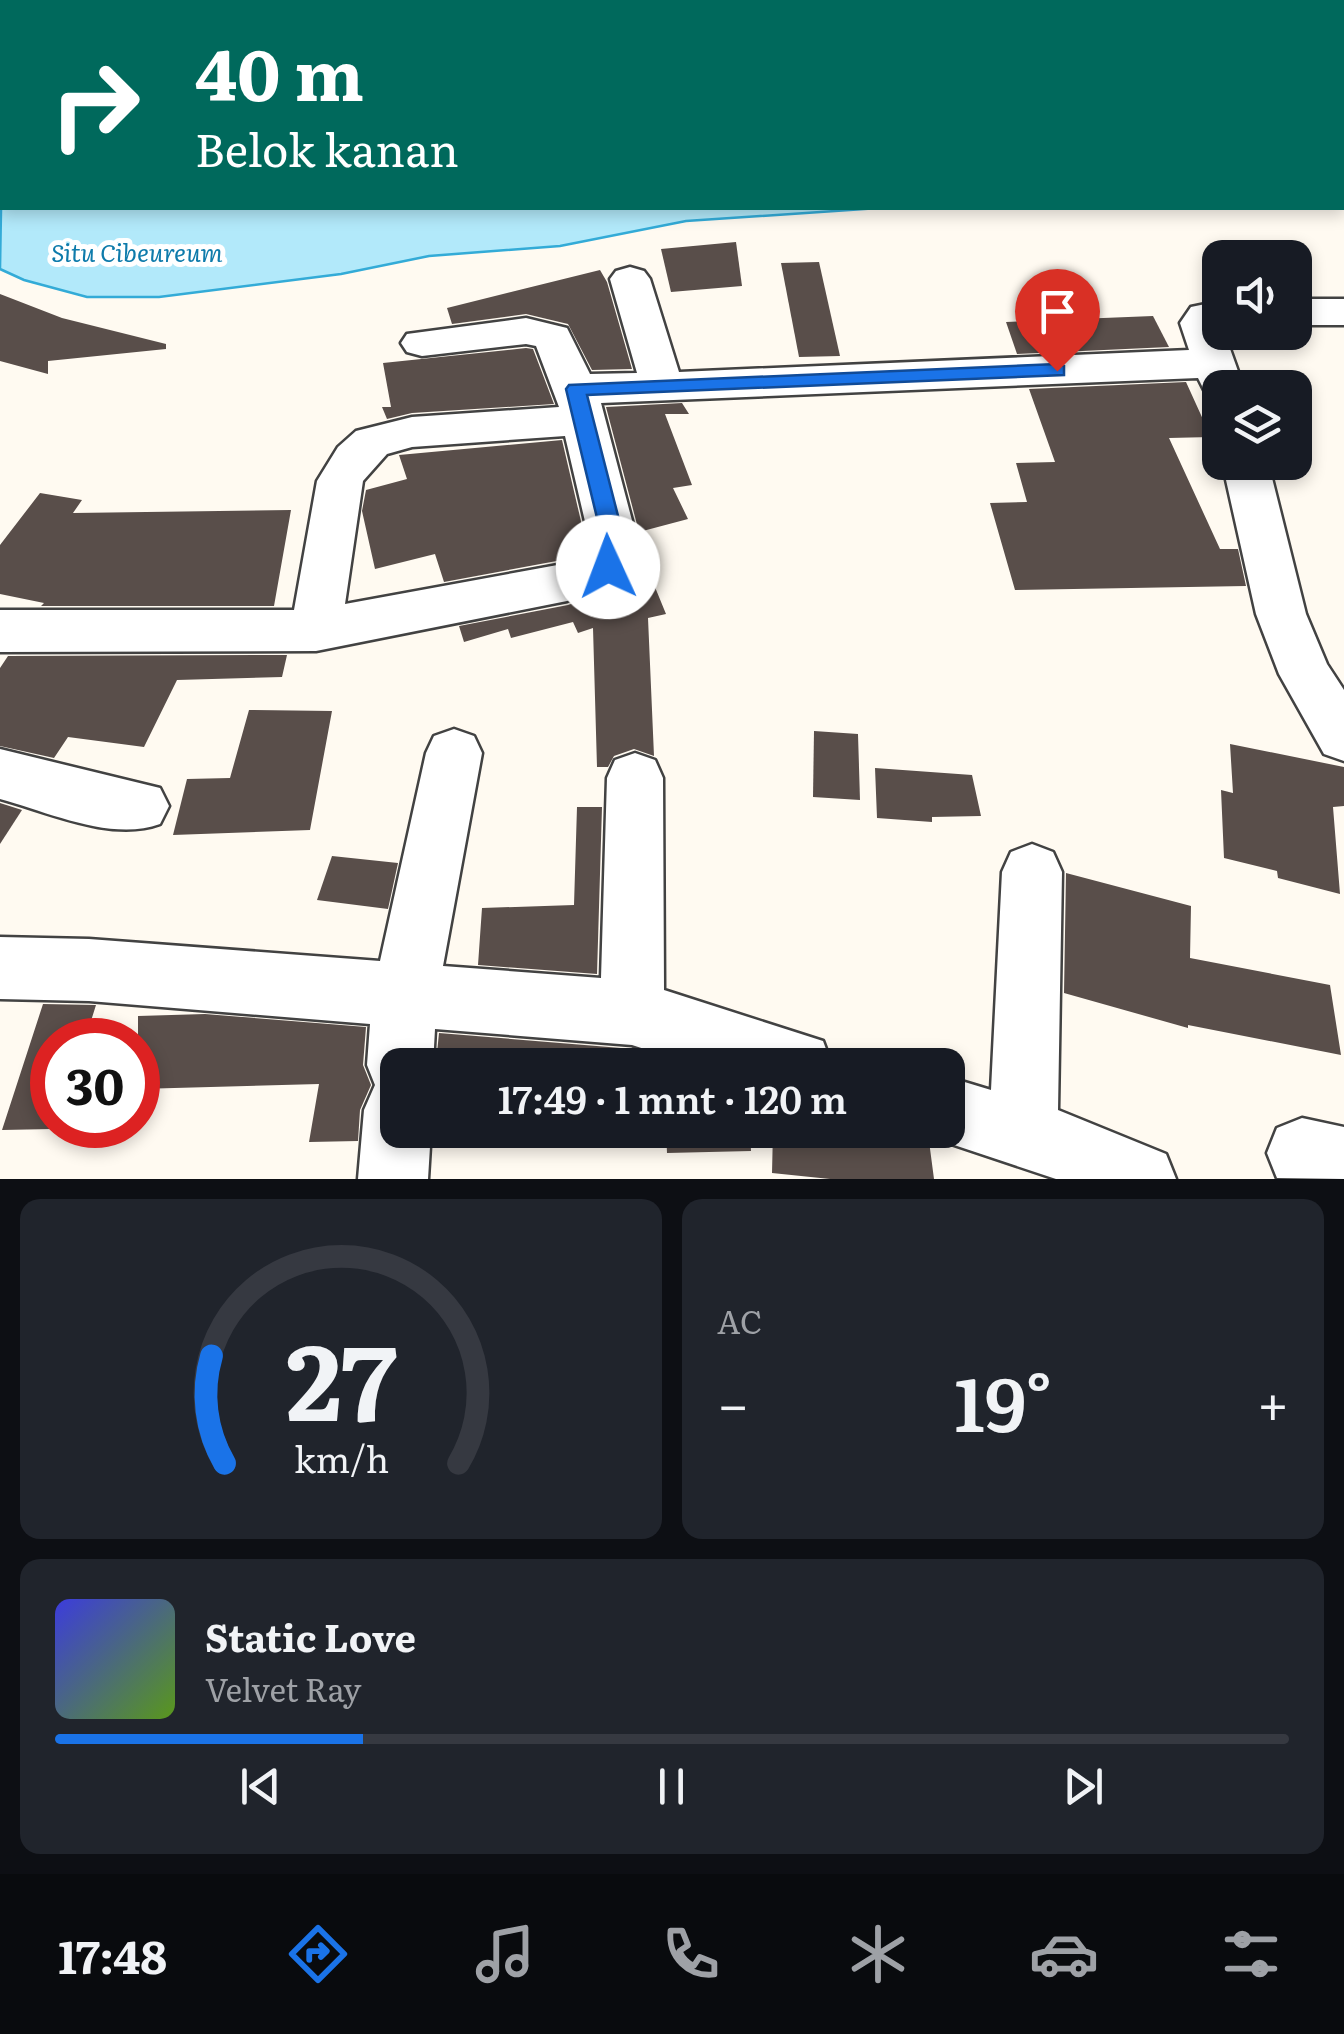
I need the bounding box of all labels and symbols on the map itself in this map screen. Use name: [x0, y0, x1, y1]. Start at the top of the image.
water label: Situ Cibeureum: [51, 233, 223, 270]
pin: [1015, 269, 1100, 372]
position arrow: [556, 515, 660, 619]
speed limit sign: 30: [30, 1018, 160, 1148]

